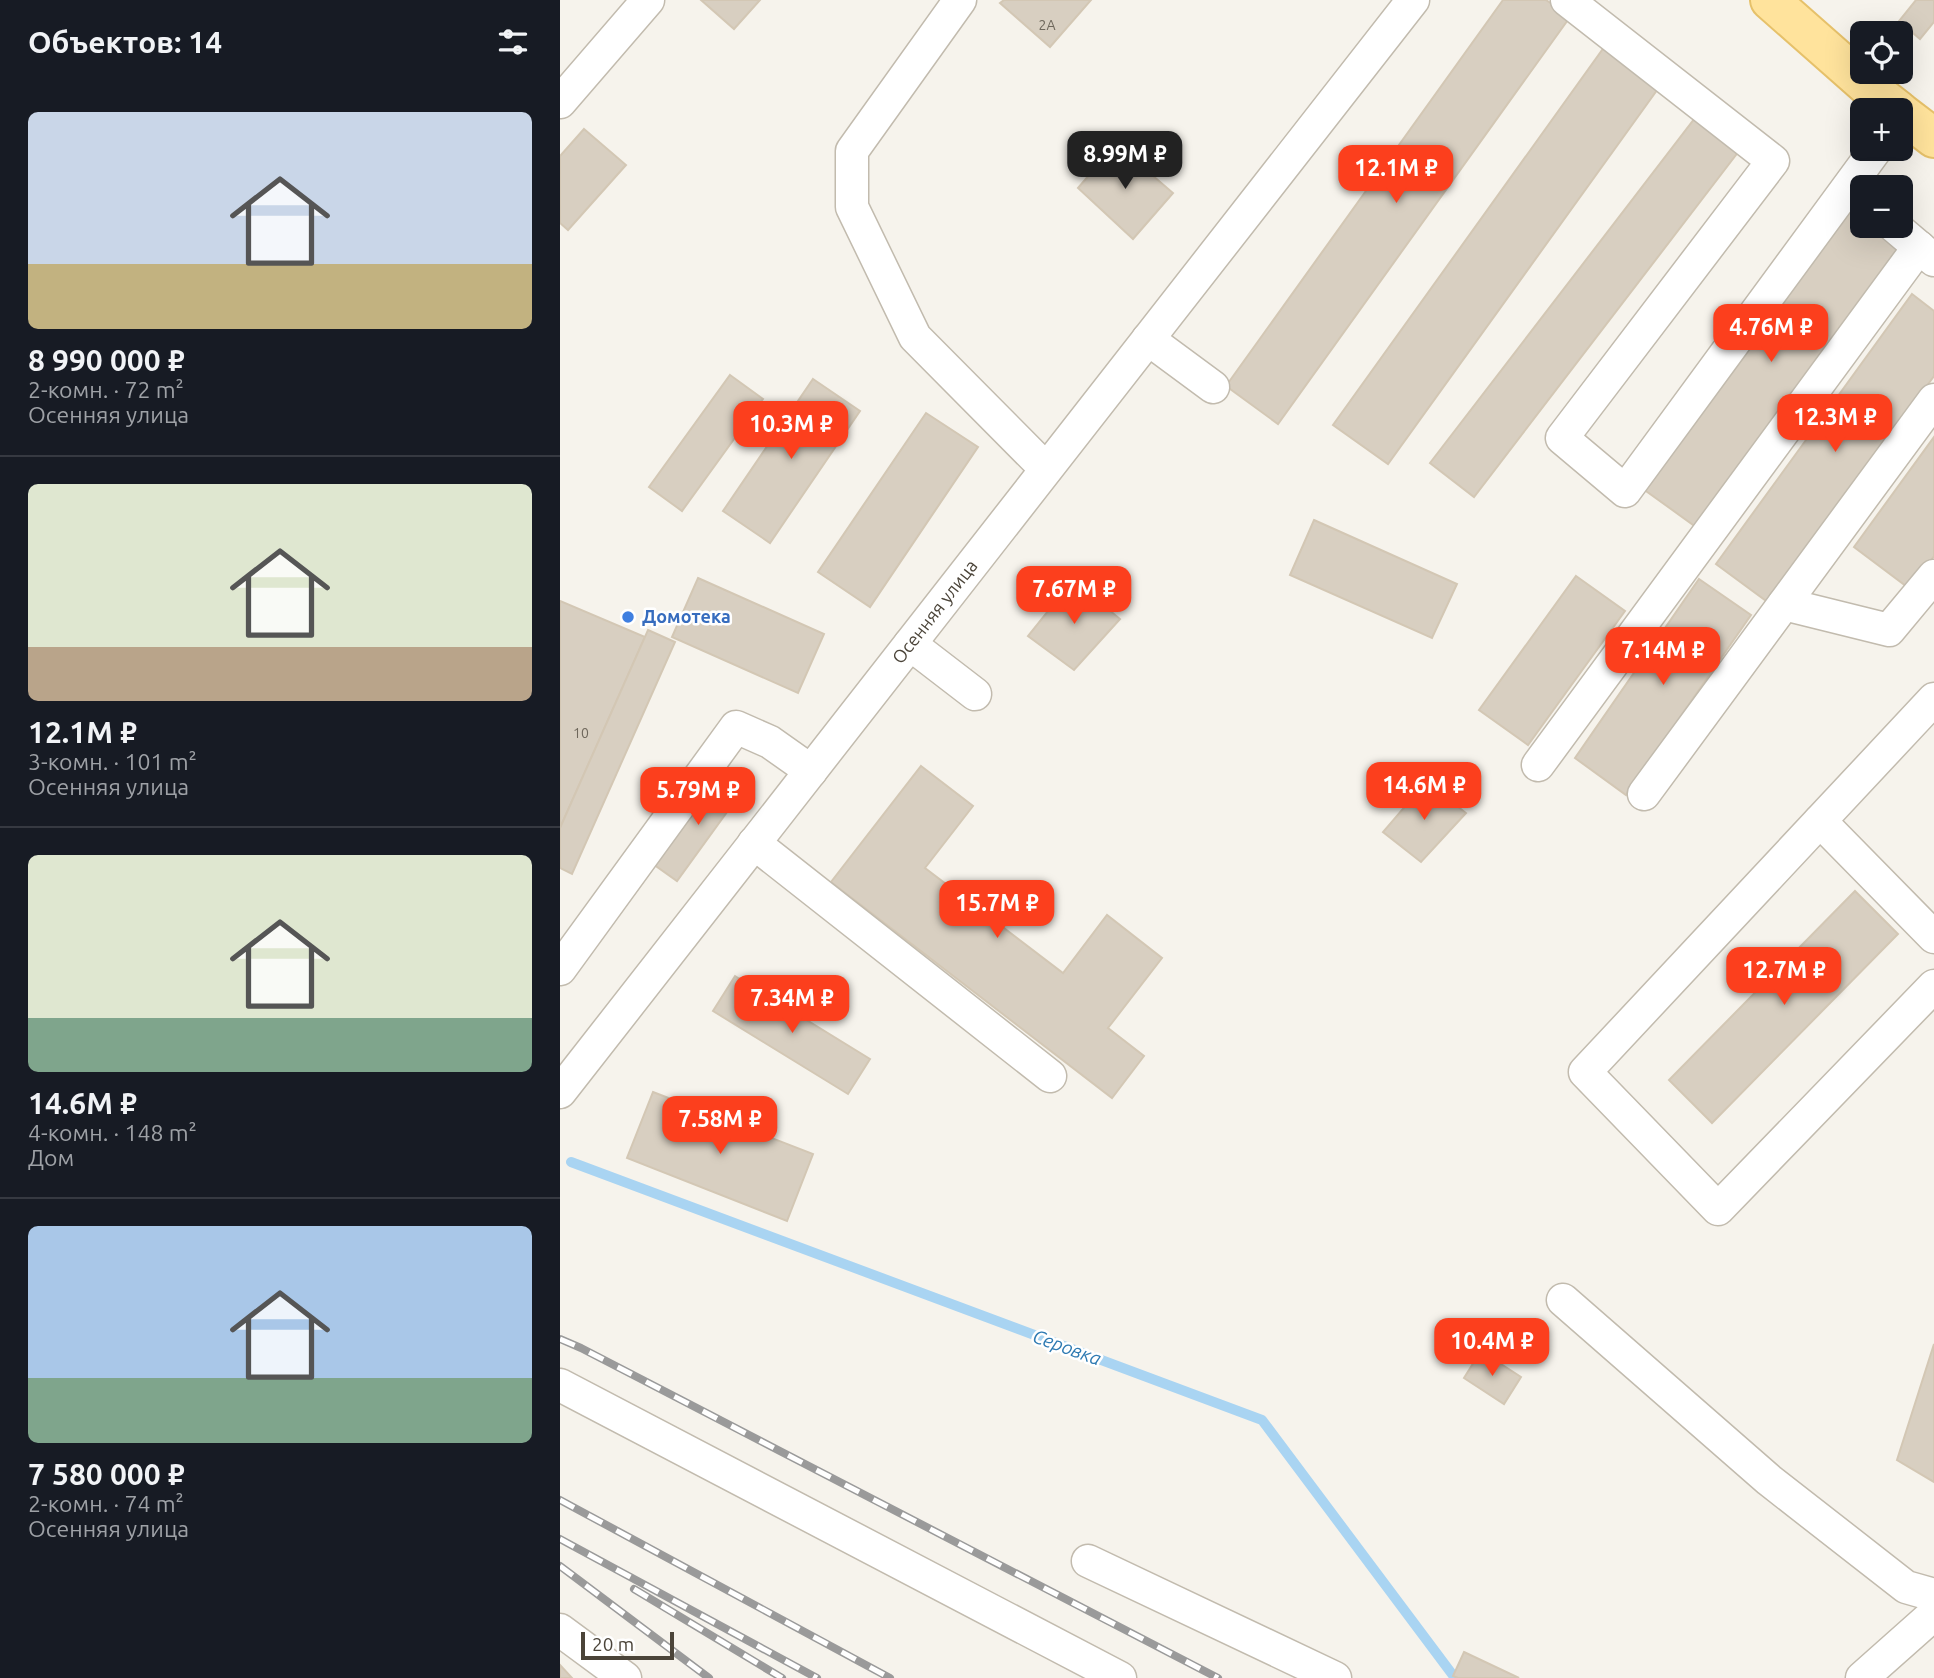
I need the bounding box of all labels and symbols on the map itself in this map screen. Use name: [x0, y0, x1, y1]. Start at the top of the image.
house number: 2А: [1039, 17, 1056, 33]
pin: 8.99M ₽: [1060, 132, 1190, 191]
pin: 12.1M ₽: [1331, 146, 1461, 205]
pin: 4.76M ₽: [1706, 304, 1836, 364]
pin: 12.3M ₽: [1770, 394, 1900, 454]
pin: 10.3M ₽: [726, 402, 856, 461]
street label: Осенняя улица: [888, 556, 981, 667]
pin: 7.67M ₽: [1009, 566, 1139, 626]
place label: Домотека: [642, 606, 731, 626]
marker: Домотека: [620, 609, 636, 625]
pin: 7.14M ₽: [1598, 628, 1728, 687]
house number: 10: [573, 725, 589, 741]
pin: 14.6M ₽: [1359, 762, 1489, 822]
pin: 5.79M ₽: [633, 768, 763, 827]
pin: 15.7M ₽: [932, 880, 1062, 940]
pin: 12.7M ₽: [1719, 948, 1849, 1007]
pin: 7.34M ₽: [727, 976, 857, 1035]
pin: 7.58M ₽: [655, 1096, 785, 1156]
pin: 10.4M ₽: [1427, 1318, 1557, 1378]
water label: Серовка: [1030, 1325, 1104, 1369]
scale bar: [581, 1629, 674, 1661]

